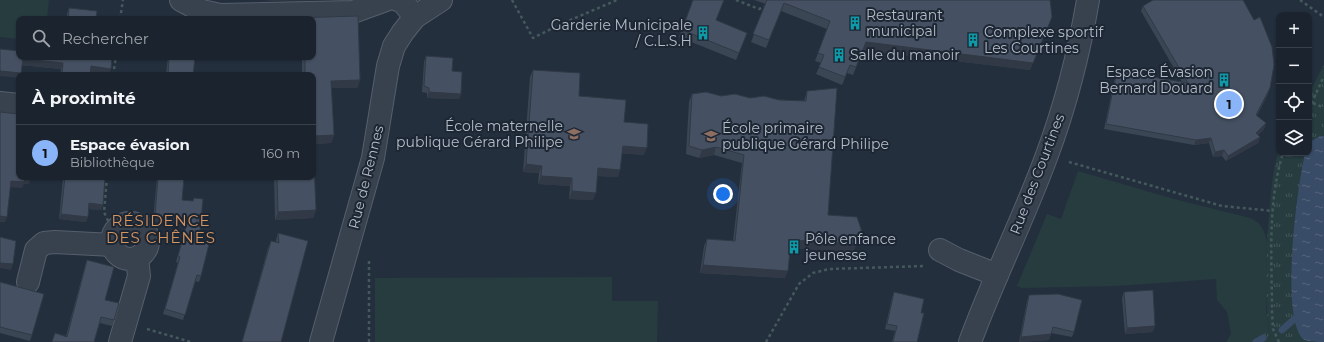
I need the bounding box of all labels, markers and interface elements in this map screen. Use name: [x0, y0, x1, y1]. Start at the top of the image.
place label: Restaurant municipal: [866, 6, 943, 40]
map controls: [1276, 12, 1312, 156]
button: +: [1276, 12, 1312, 48]
building icon: Restaurant municipal: [847, 15, 863, 31]
search box: [16, 16, 316, 60]
place label: Garderie Municipale / C.L.S.H: [551, 16, 692, 50]
place label: Complexe sportif Les Courtines: [984, 23, 1104, 57]
building icon: Garderie Municipale / C.L.S.H: [695, 25, 711, 41]
icon: search: [30, 27, 52, 49]
text: Rechercher: [62, 29, 149, 48]
building icon: Complexe sportif Les Courtines: [965, 32, 981, 48]
place label: Salle du manoir: [850, 46, 960, 64]
building icon: Salle du manoir: [831, 47, 847, 63]
button: −: [1276, 48, 1312, 84]
place label: Espace Évasion Bernard Douard: [1099, 63, 1213, 97]
building icon: Espace Évasion Bernard Douard: [1216, 72, 1232, 88]
button: locate: [1276, 84, 1312, 120]
text: À proximité: [32, 88, 136, 108]
pin: 1: [1216, 89, 1242, 119]
street label: Rue des Courtines: [1006, 111, 1068, 237]
place label: École maternelle publique Gérard Philipe: [396, 117, 563, 151]
place label: École primaire publique Gérard Philipe: [722, 119, 889, 153]
button: layers: [1276, 120, 1312, 156]
street label: Rue de Rennes: [344, 123, 388, 231]
school or university icon: École maternelle publique Gérard Philipe: [566, 126, 582, 142]
school or university icon: École primaire publique Gérard Philipe: [703, 128, 719, 144]
text: Espace évasion: [70, 135, 190, 154]
text: 1: [42, 145, 48, 161]
text: 160 m: [262, 145, 300, 161]
text: Bibliothèque: [70, 154, 155, 170]
your location: [713, 184, 733, 204]
district label: RÉSIDENCE DES CHÊNES: [106, 211, 216, 247]
place label: Pôle enfance jeunesse: [803, 230, 896, 264]
building icon: Pôle enfance jeunesse: [786, 239, 802, 255]

